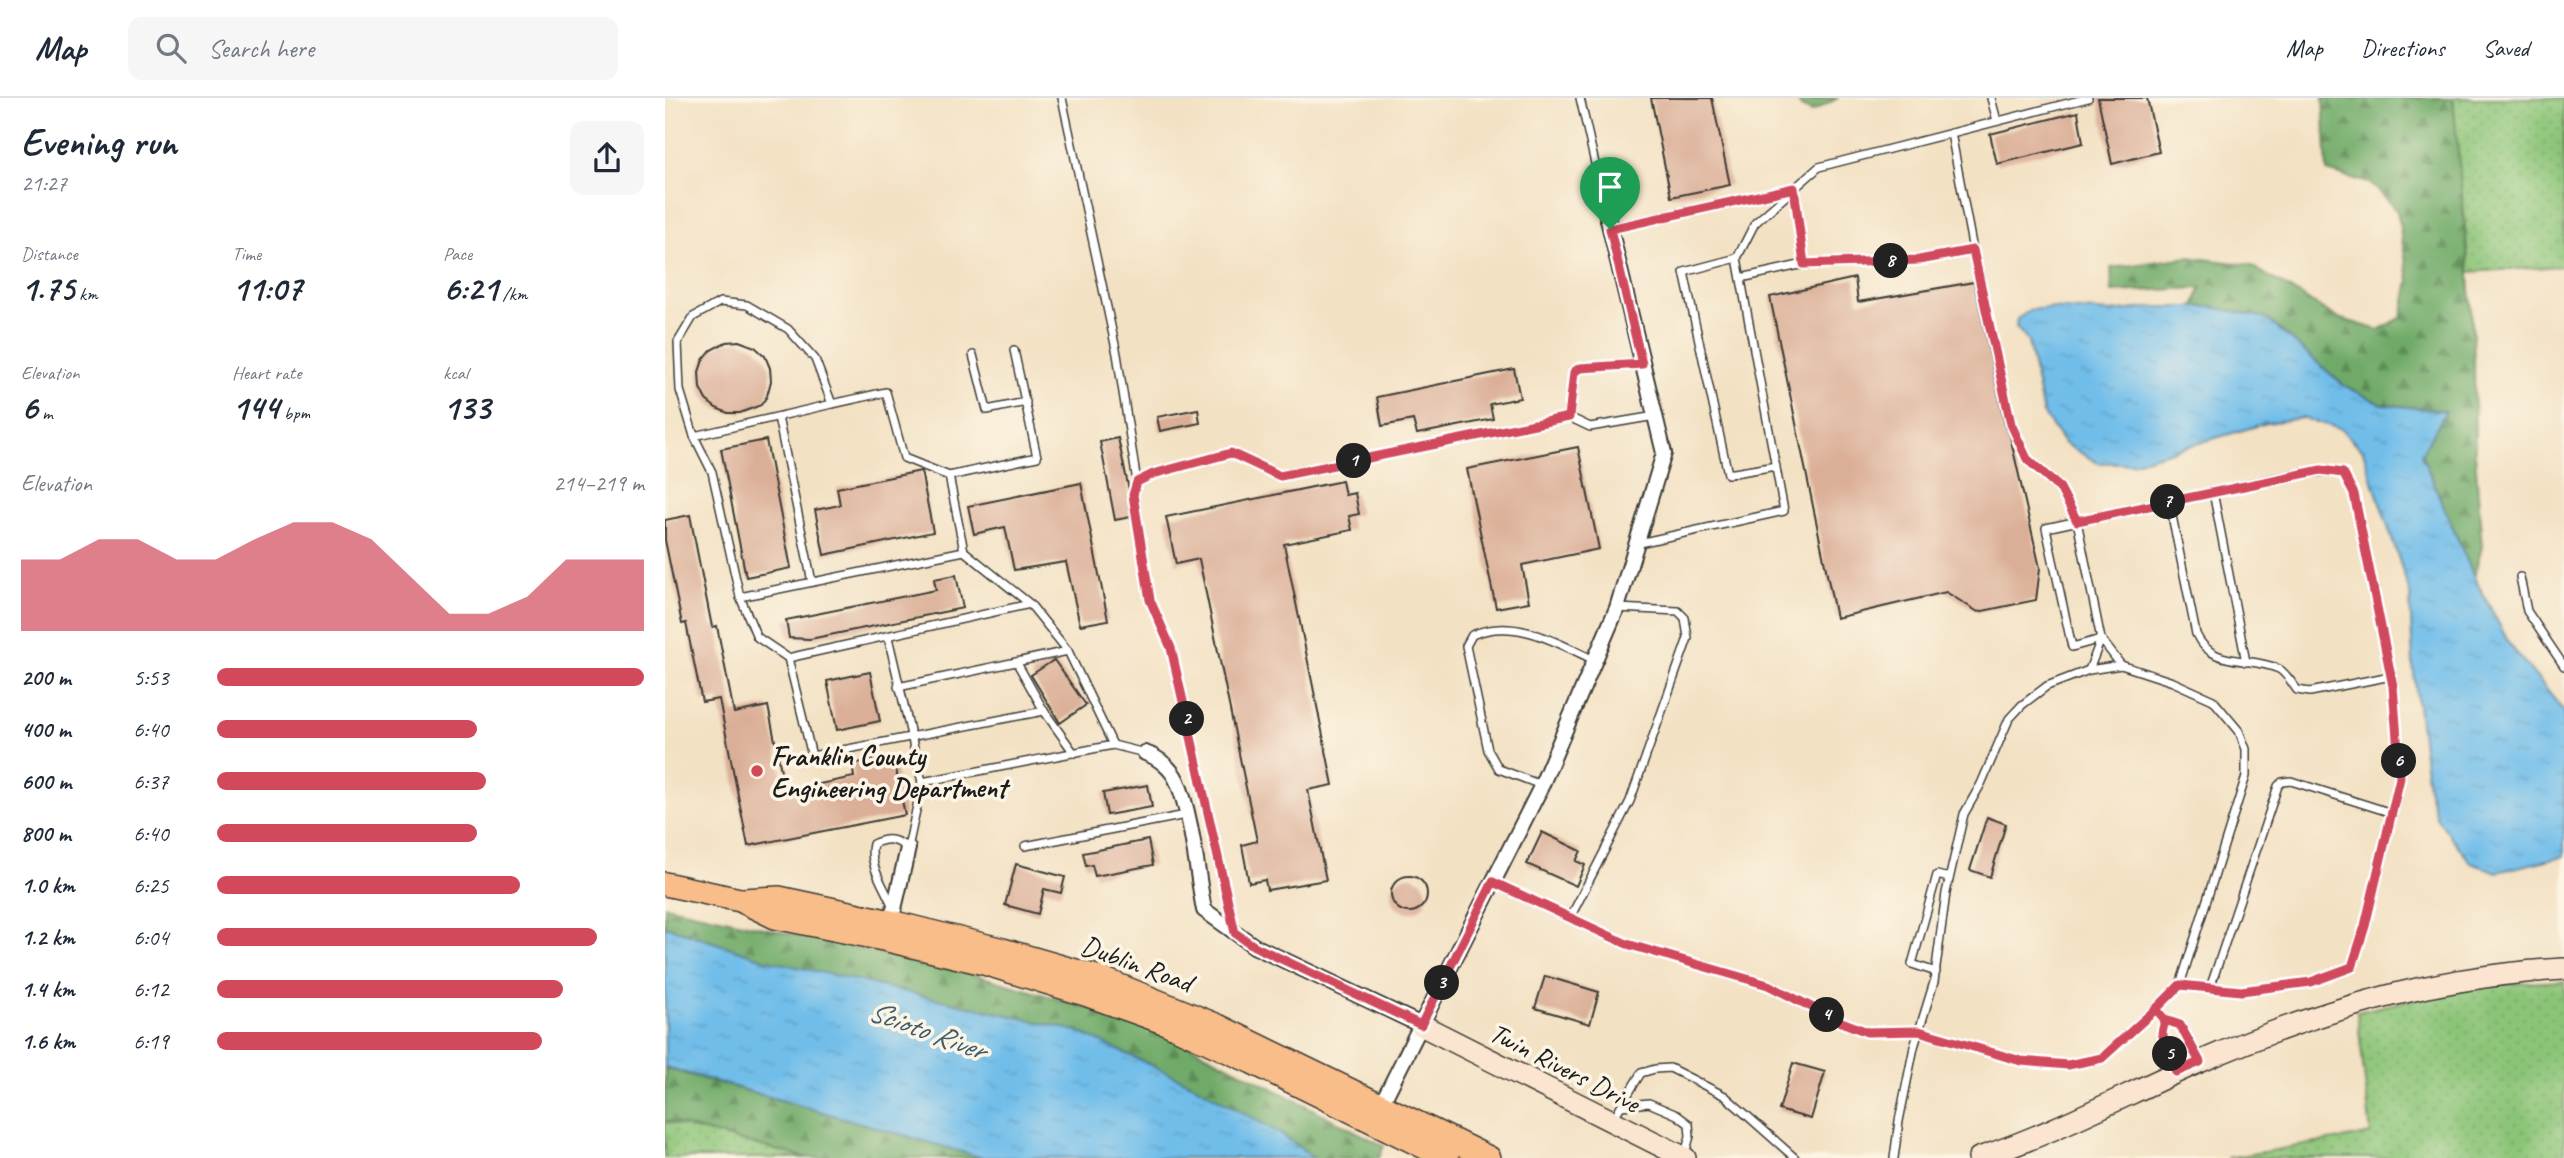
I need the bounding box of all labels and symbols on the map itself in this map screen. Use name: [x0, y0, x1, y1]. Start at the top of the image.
pin: [1580, 157, 1640, 229]
pin: 8: [1873, 244, 1909, 278]
pin: 1: [1337, 444, 1371, 478]
pin: 7: [2151, 484, 2185, 520]
pin: 2: [1169, 702, 1205, 736]
place label: Franklin County Engineering Department: [771, 738, 1011, 805]
pin: 6: [2381, 744, 2417, 778]
marker: Franklin County Engineering Department: [749, 763, 765, 779]
street label: Dublin Road: [1076, 927, 1201, 1001]
pin: 3: [1425, 966, 1459, 1001]
water label: Scioto River: [864, 991, 995, 1070]
pin: 4: [1809, 998, 1845, 1032]
street label: Twin Rivers Drive: [1484, 1015, 1647, 1121]
pin: 5: [2153, 1037, 2187, 1072]

